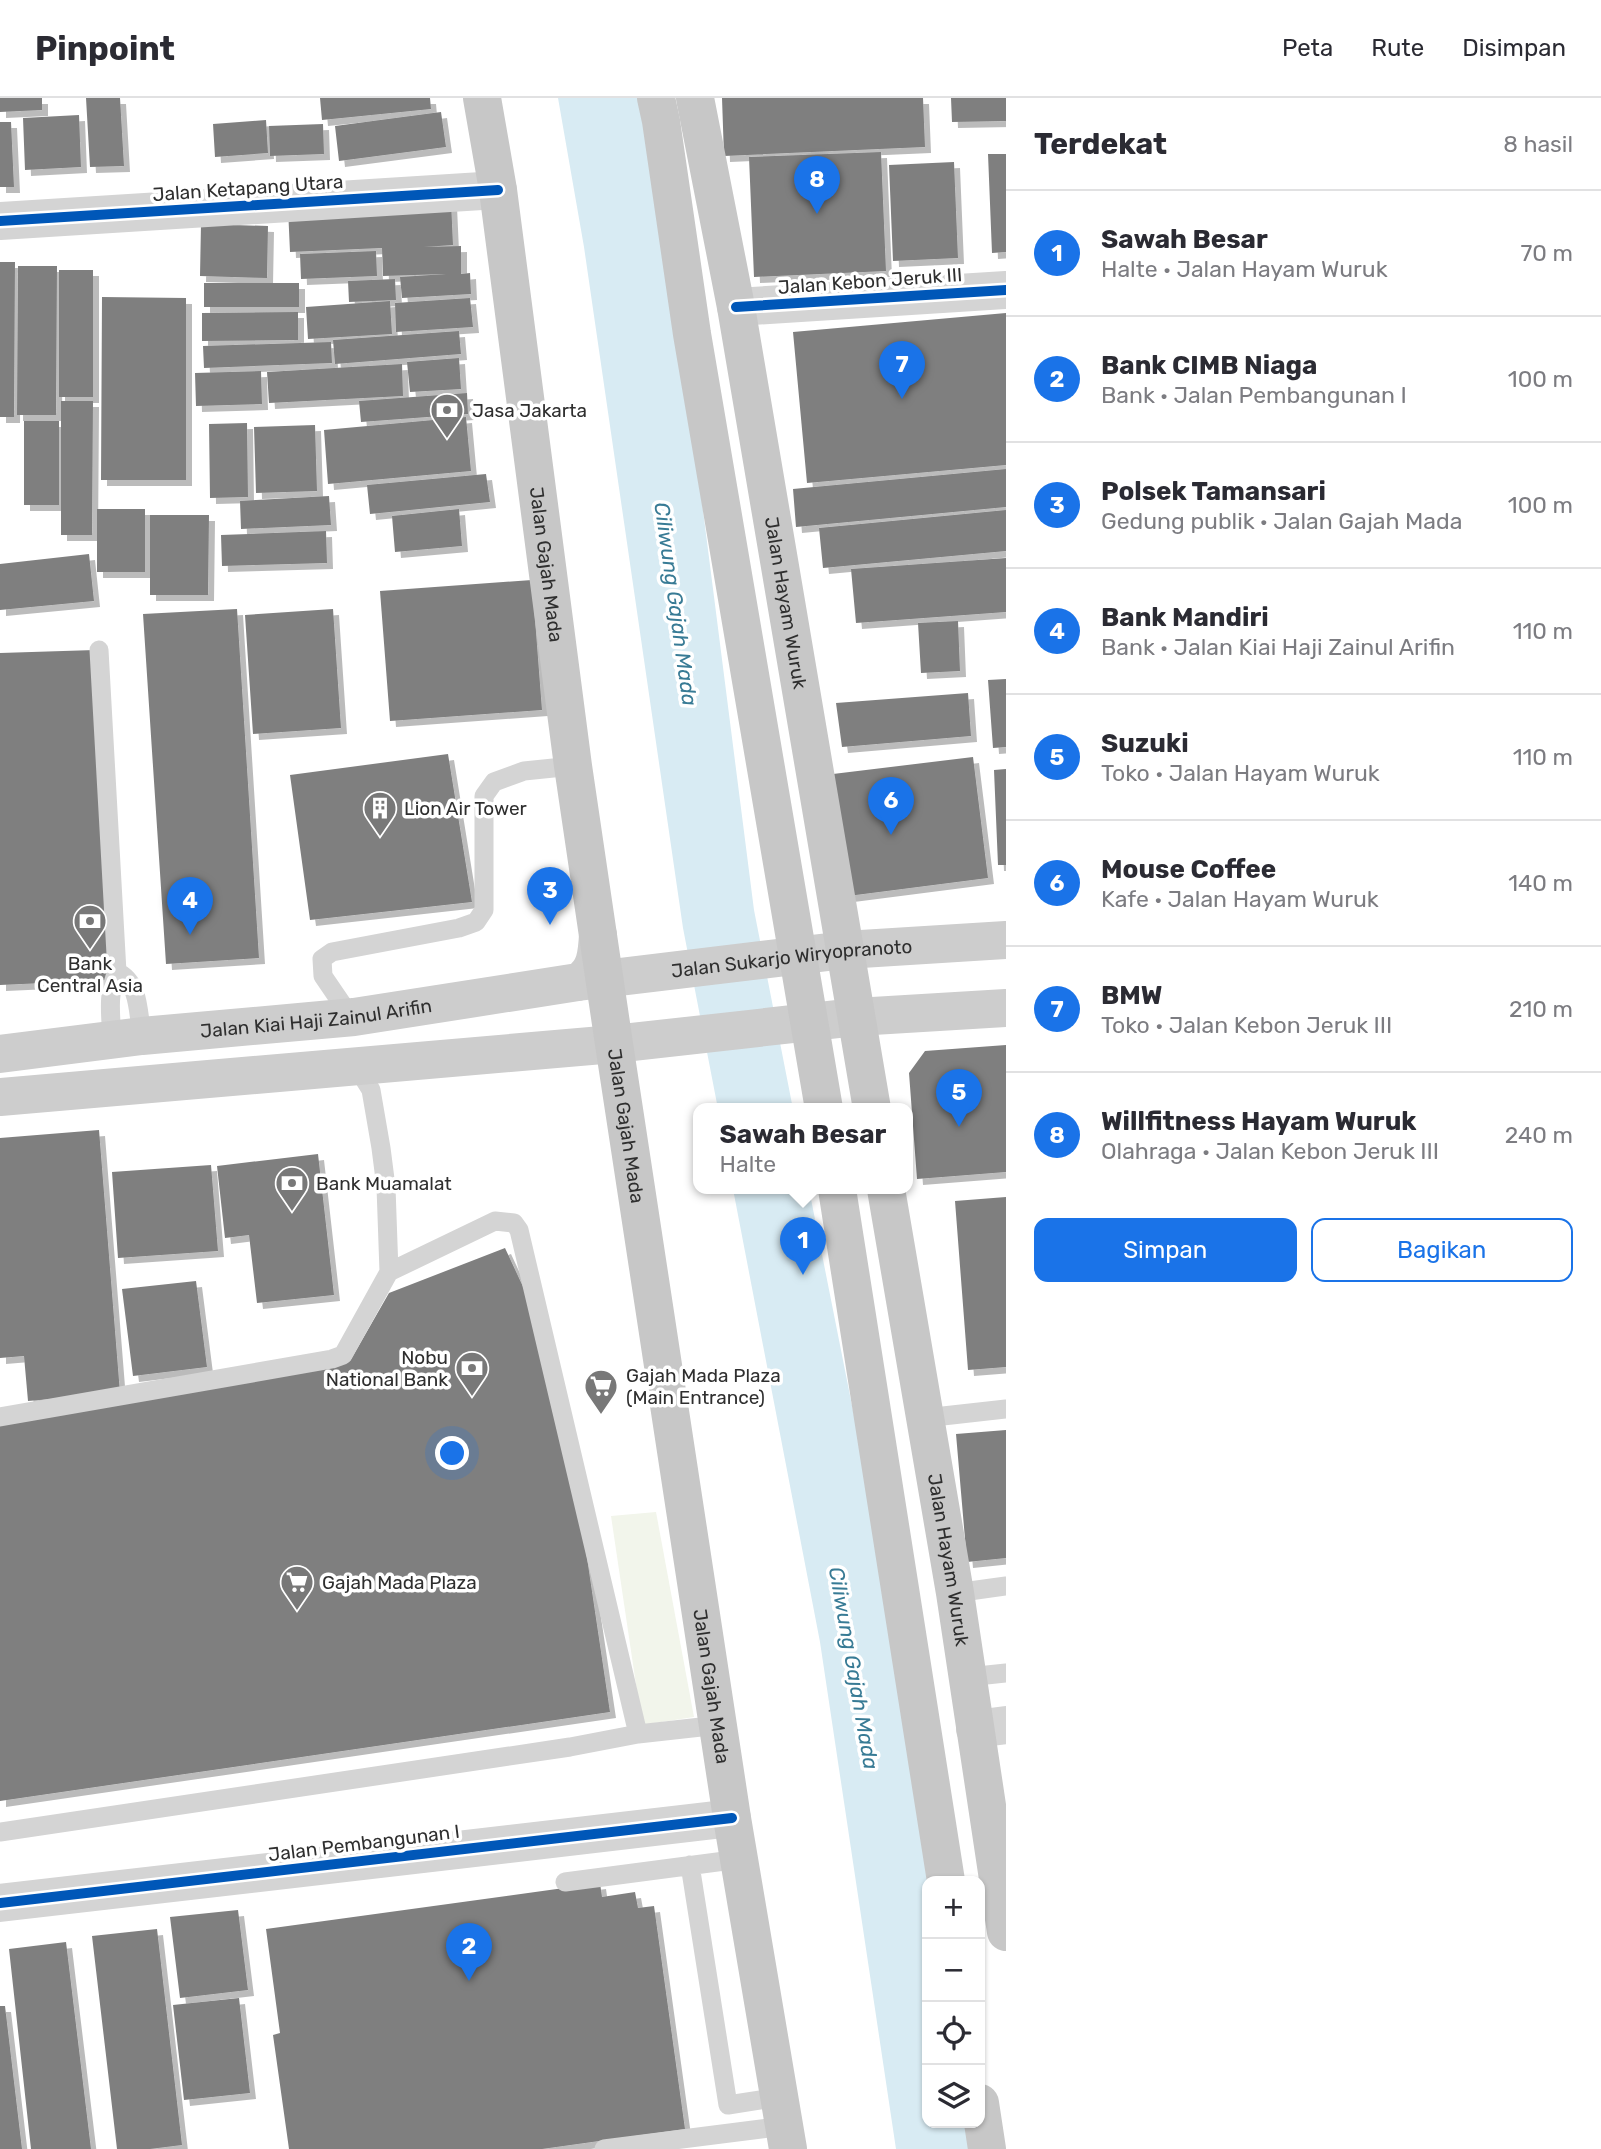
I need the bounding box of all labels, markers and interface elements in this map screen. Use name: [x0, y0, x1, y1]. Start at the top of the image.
text: Pinpoint: [35, 29, 175, 68]
text: Peta: [1282, 34, 1333, 62]
text: Rute: [1371, 34, 1424, 62]
text: Disimpan: [1462, 34, 1566, 62]
text: Terdekat: [1034, 126, 1167, 162]
text: 8 hasil: [1503, 130, 1573, 158]
pin: 8: [794, 156, 840, 214]
street label: Jalan Ketapang Utara: [152, 170, 344, 206]
text: Sawah Besar: [1101, 224, 1268, 255]
text: 1: [1051, 239, 1063, 267]
text: 70 m: [1521, 239, 1573, 267]
text: Halte · Jalan Hayam Wuruk: [1101, 255, 1388, 283]
street label: Jalan Kebon Jeruk III: [777, 263, 963, 299]
pin: 7: [879, 341, 925, 399]
text: Bank CIMB Niaga: [1101, 350, 1317, 381]
text: 2: [1050, 365, 1064, 393]
text: 100 m: [1508, 365, 1573, 393]
text: Bank · Jalan Pembangunan I: [1101, 381, 1407, 409]
bank icon: Jasa Jakarta: [428, 391, 466, 440]
place label: Jasa Jakarta: [472, 399, 587, 422]
text: Polsek Tamansari: [1101, 476, 1326, 507]
street label: Jalan Gajah Mada: [525, 485, 568, 643]
text: 3: [1049, 491, 1065, 519]
text: 100 m: [1508, 491, 1573, 519]
water label: Ciliwung Gajah Mada: [649, 501, 703, 707]
text: Gedung publik · Jalan Gajah Mada: [1101, 507, 1462, 535]
street label: Jalan Hayam Wuruk: [760, 515, 812, 691]
text: Bank Mandiri: [1101, 602, 1269, 633]
text: 4: [1049, 617, 1065, 645]
text: 110 m: [1513, 617, 1573, 645]
text: Bank · Jalan Kiai Haji Zainul Arifin: [1101, 633, 1455, 661]
text: Suzuki: [1101, 728, 1189, 759]
text: 5: [1050, 743, 1064, 771]
text: 110 m: [1513, 743, 1573, 771]
text: Toko · Jalan Hayam Wuruk: [1101, 759, 1380, 787]
pin: 6: [868, 777, 914, 835]
building icon: Lion Air Tower: [361, 789, 399, 838]
place label: Lion Air Tower: [404, 797, 528, 820]
text: Mouse Coffee: [1101, 854, 1276, 885]
pin: 3: [527, 867, 573, 925]
text: 6: [1050, 869, 1064, 897]
text: 140 m: [1508, 869, 1573, 897]
pin: 4: [167, 877, 213, 935]
text: Kafe · Jalan Hayam Wuruk: [1101, 885, 1379, 913]
bank icon: Bank Central Asia: [71, 902, 109, 951]
street label: Jalan Sukarjo Wiryopranoto: [670, 934, 913, 982]
place label: Bank Central Asia: [37, 952, 143, 997]
text: BMW: [1101, 980, 1162, 1011]
street label: Jalan Kiai Haji Zainul Arifin: [199, 994, 433, 1042]
text: 7: [1050, 995, 1064, 1023]
text: 210 m: [1509, 995, 1573, 1023]
text: Toko · Jalan Kebon Jeruk III: [1101, 1011, 1392, 1039]
street label: Jalan Gajah Mada: [603, 1047, 650, 1205]
pin: 5: [936, 1069, 982, 1127]
popup: [693, 1103, 913, 1194]
text: Willfitness Hayam Wuruk: [1101, 1106, 1417, 1137]
text: Sawah Besar: [720, 1119, 886, 1150]
text: 8: [1049, 1121, 1065, 1149]
text: 240 m: [1505, 1121, 1573, 1149]
text: Olahraga · Jalan Kebon Jeruk III: [1101, 1137, 1439, 1165]
text: Halte: [720, 1150, 776, 1178]
bank icon: Bank Muamalat: [273, 1164, 311, 1213]
place label: Bank Muamalat: [316, 1172, 452, 1195]
pin: 1: [780, 1217, 826, 1275]
button: Simpan: [1034, 1218, 1297, 1282]
button: Bagikan: [1311, 1218, 1573, 1282]
place label: Nobu National Bank: [326, 1346, 448, 1391]
bank icon: Nobu National Bank: [453, 1349, 491, 1398]
place label: Gajah Mada Plaza (Main Entrance): [626, 1364, 781, 1409]
supermarket icon: Gajah Mada Plaza (Main Entrance): [582, 1367, 620, 1416]
your location: [435, 1436, 469, 1470]
street label: Jalan Hayam Wuruk: [923, 1472, 974, 1648]
supermarket icon: Gajah Mada Plaza: [278, 1563, 316, 1612]
water label: Ciliwung Gajah Mada: [824, 1565, 884, 1771]
place label: Gajah Mada Plaza: [322, 1571, 477, 1594]
street label: Jalan Gajah Mada: [689, 1607, 735, 1765]
street label: Jalan Pembangunan I: [267, 1820, 461, 1866]
map controls: [922, 1876, 985, 2128]
button: +: [922, 1876, 985, 1939]
pin: 2: [446, 1923, 492, 1981]
button: −: [922, 1939, 985, 2002]
button: locate: [922, 2002, 985, 2065]
button: layers: [922, 2065, 985, 2128]

